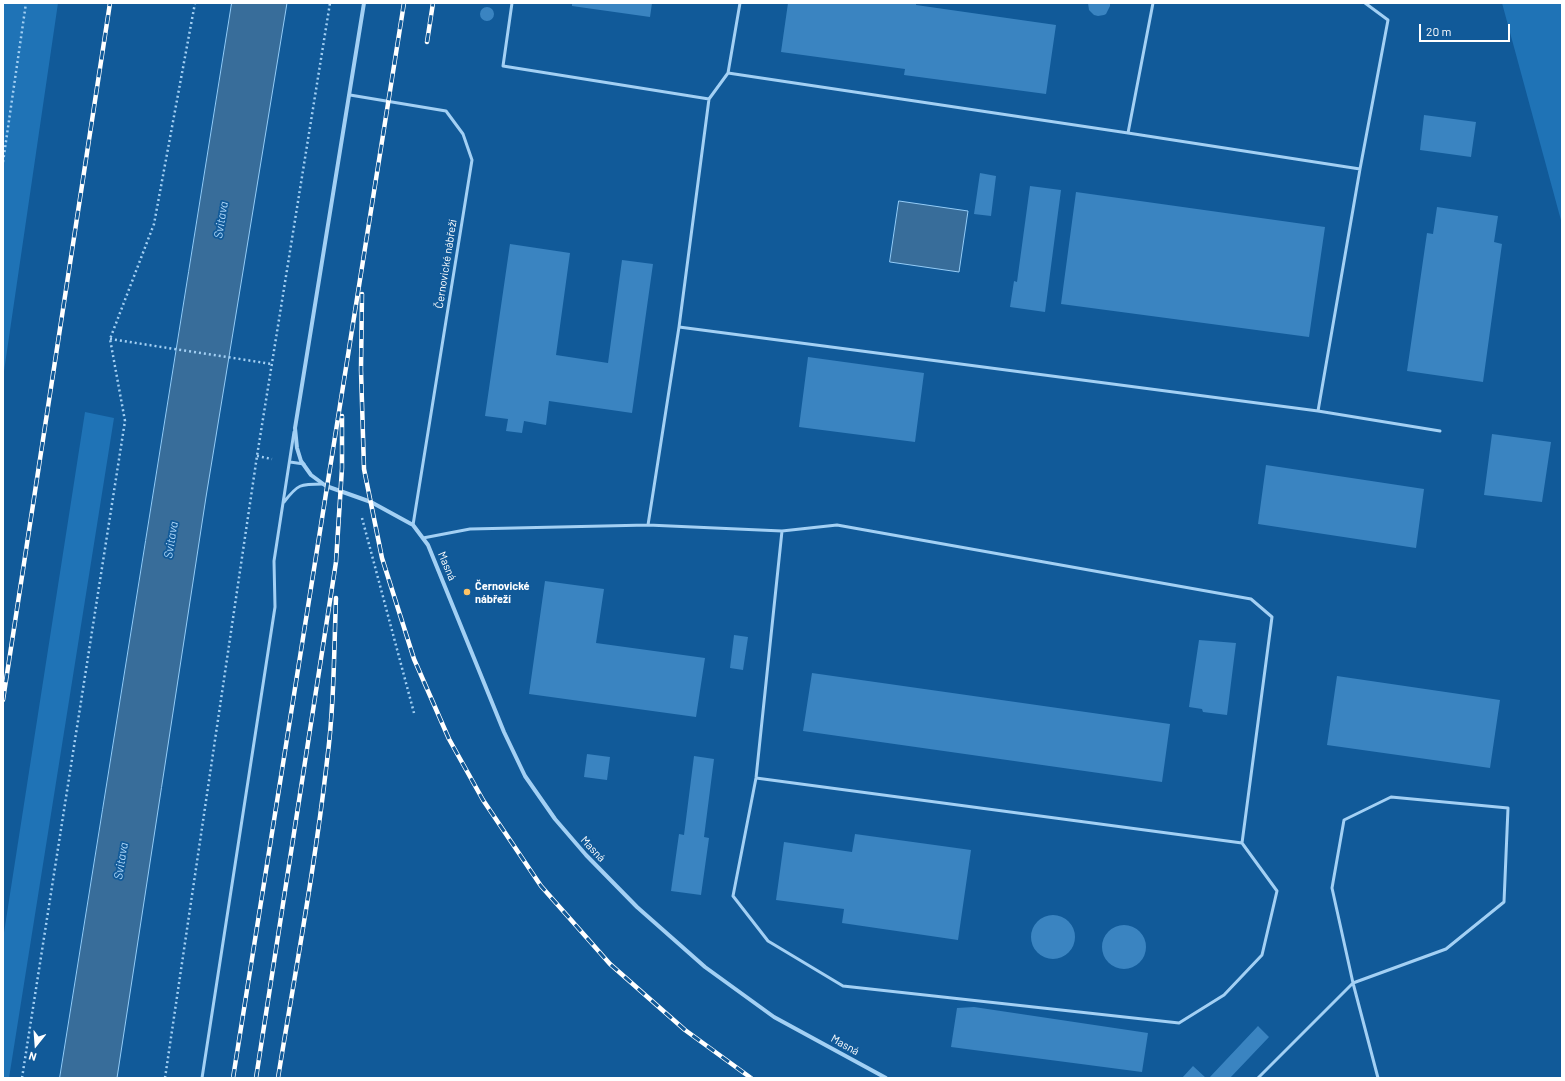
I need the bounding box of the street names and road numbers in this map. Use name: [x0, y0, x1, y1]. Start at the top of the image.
street label: Černovické nábřeží: [432, 219, 460, 309]
street label: Masná: [435, 549, 459, 583]
street label: Masná: [578, 833, 608, 865]
street label: Masná: [829, 1032, 861, 1058]

